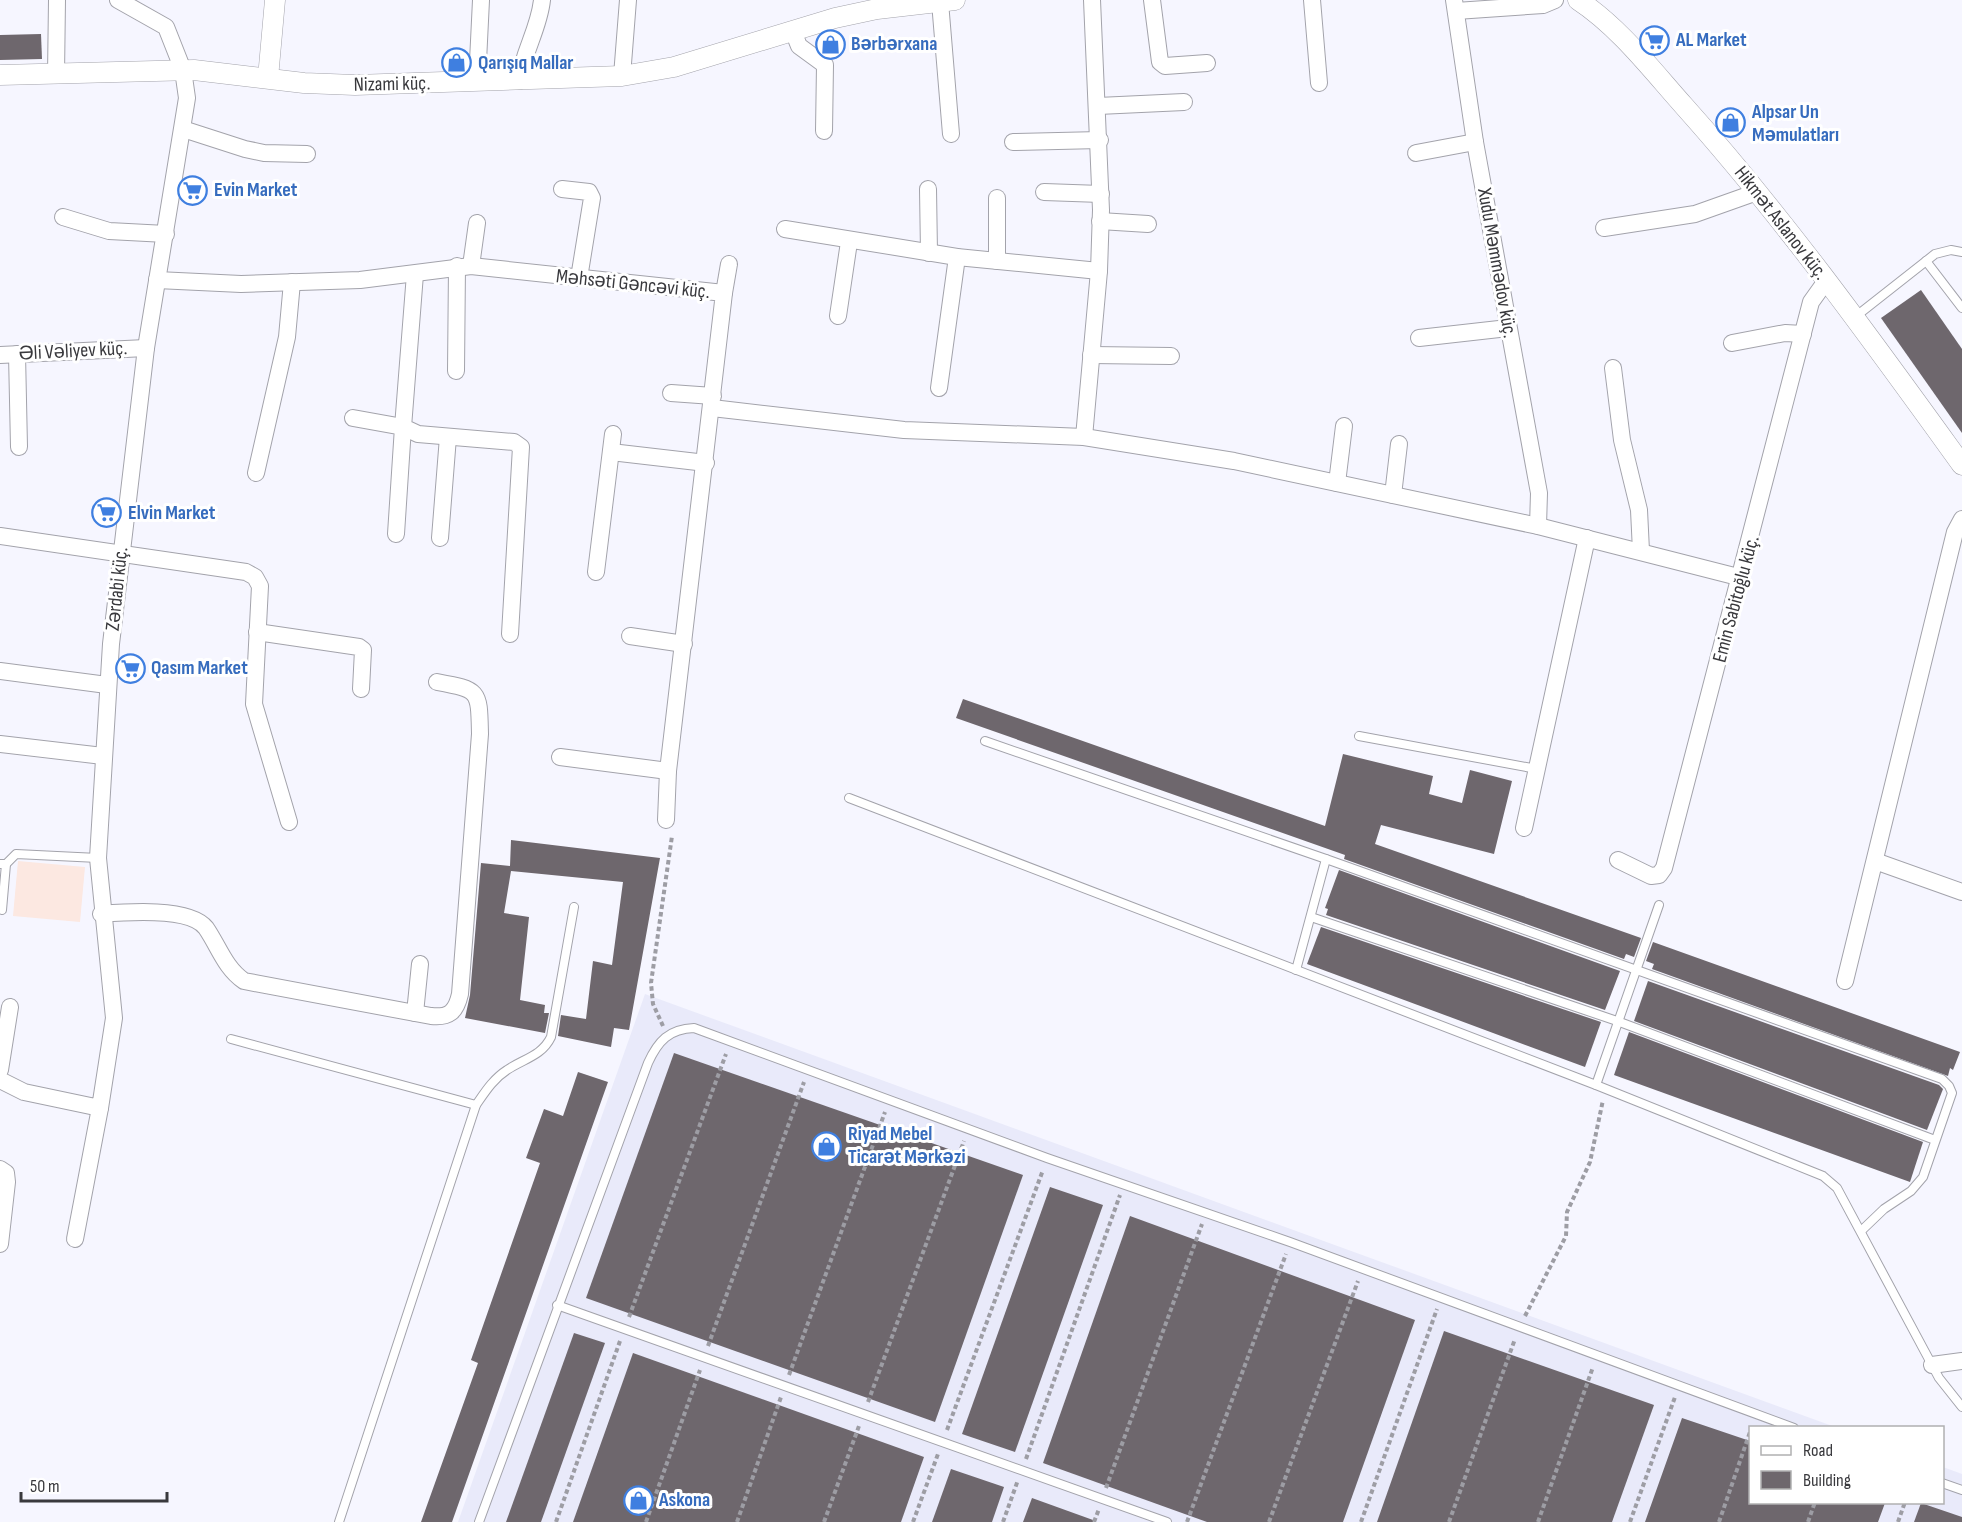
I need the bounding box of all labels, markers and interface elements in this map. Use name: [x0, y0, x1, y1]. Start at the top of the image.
supermarket icon: AL Market: [1639, 24, 1671, 56]
shop icon: Bərbərxana: [814, 28, 846, 60]
place label: AL Market: [1675, 28, 1747, 52]
place label: Bərbərxana: [851, 32, 937, 56]
shop icon: Qarışıq Mallar: [441, 47, 473, 79]
place label: Qarışıq Mallar: [478, 51, 574, 75]
street label: Nizami küç.: [353, 71, 431, 97]
place label: Alpsar Un Məmulatları: [1751, 100, 1839, 147]
shop icon: Alpsar Un Məmulatları: [1715, 107, 1747, 139]
street label: Hikmət Aslanov küç.: [1729, 161, 1833, 285]
supermarket icon: Evin Market: [177, 174, 209, 206]
place label: Evin Market: [214, 178, 298, 202]
street label: Xudu Məmmədov küç.: [1472, 185, 1522, 340]
street label: Məhsəti Gəncəvi küç.: [555, 264, 711, 304]
street label: Əli Vəliyev küç.: [18, 336, 128, 366]
supermarket icon: Elvin Market: [91, 497, 123, 529]
place label: Elvin Market: [128, 501, 216, 525]
street label: Emin Sabitoğlu küç.: [1708, 533, 1764, 665]
street label: Zərdabi küç.: [101, 546, 133, 632]
supermarket icon: Qasım Market: [114, 652, 146, 684]
place label: Qasım Market: [151, 656, 248, 680]
place label: Riyad Mebel Ticarət Mərkəzi: [848, 1122, 966, 1169]
shop icon: Riyad Mebel Ticarət Mərkəzi: [811, 1130, 843, 1162]
legend: [1749, 1426, 1944, 1504]
text: Road: [1803, 1440, 1833, 1461]
scale bar: [21, 1465, 166, 1503]
text: Building: [1803, 1470, 1851, 1491]
text: 50 m: [30, 1476, 60, 1497]
shop icon: Askona: [622, 1484, 654, 1516]
place label: Askona: [658, 1488, 710, 1512]

